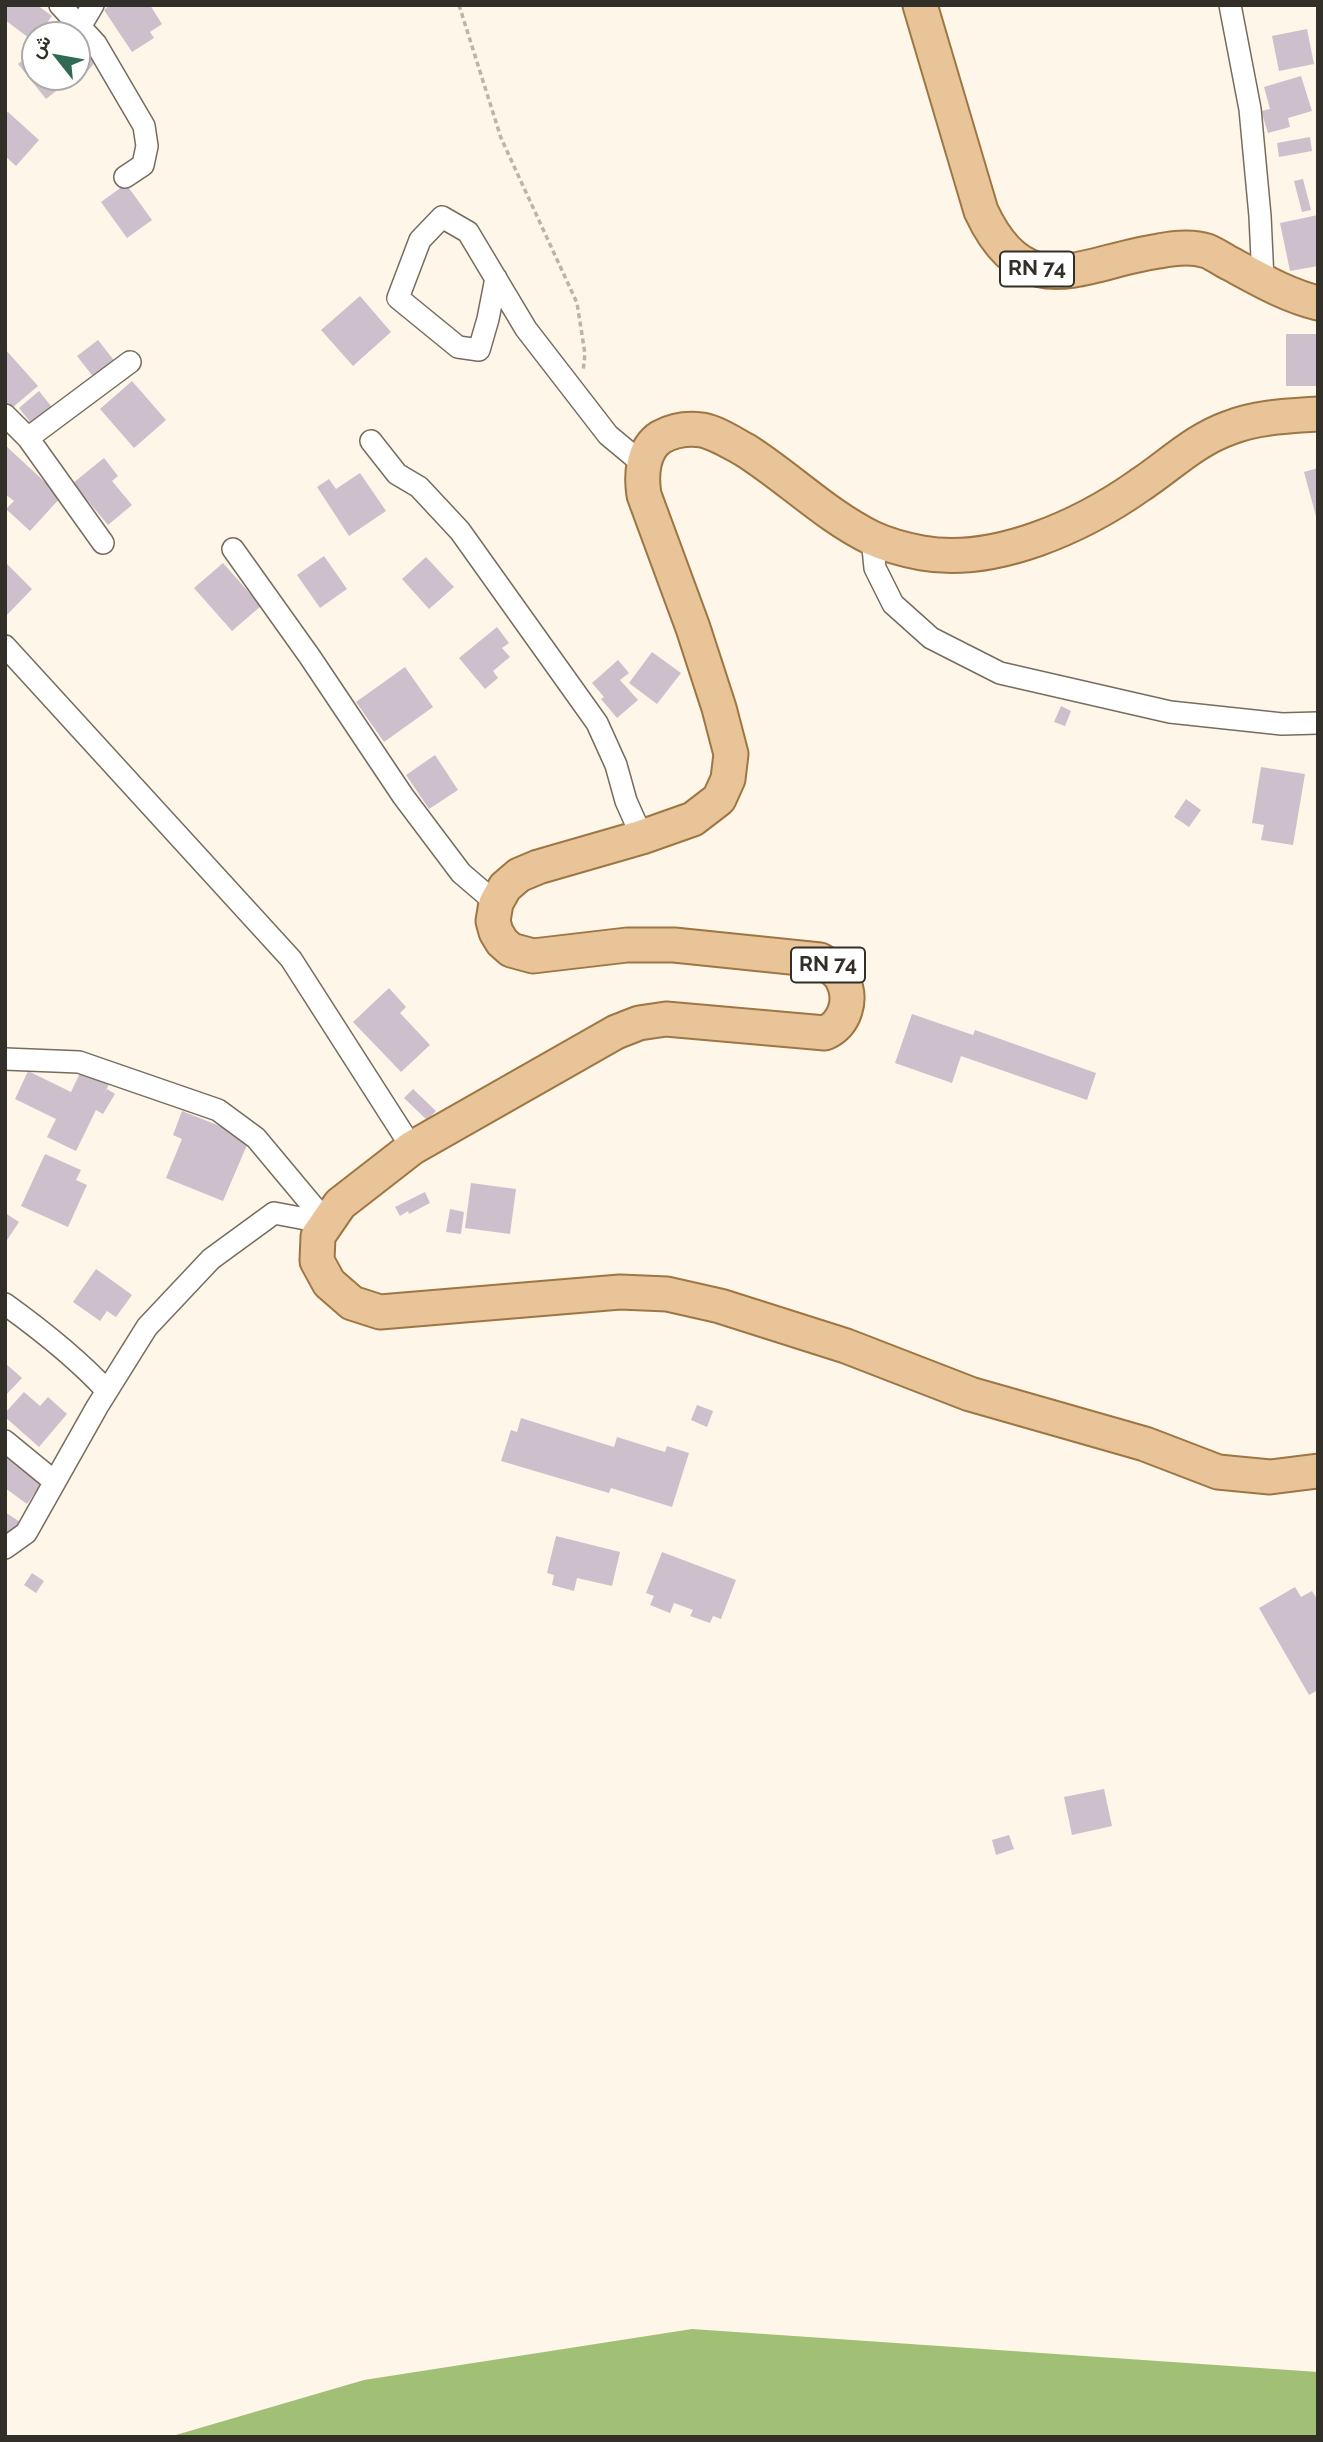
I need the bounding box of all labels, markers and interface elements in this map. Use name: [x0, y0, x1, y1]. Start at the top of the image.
north arrow: [21, 21, 91, 91]
text: ش: [24, 31, 55, 62]
road number: RN 74: [1000, 252, 1074, 286]
road number: RN 74: [791, 948, 865, 982]

